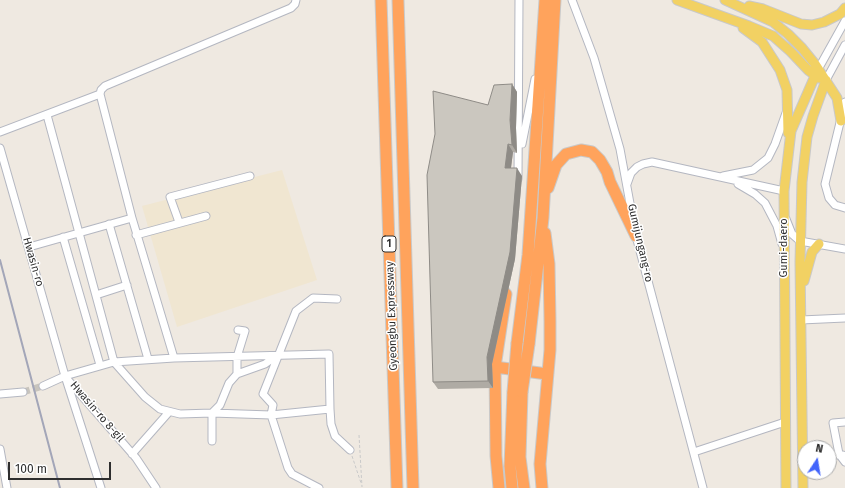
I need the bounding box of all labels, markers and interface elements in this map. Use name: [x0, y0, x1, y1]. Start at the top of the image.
street label: Gumijungang-ro: [625, 202, 655, 284]
street label: Gumi-daero: [777, 218, 791, 278]
street label: Hwasin-ro: [20, 236, 46, 288]
road number: 1: [382, 236, 396, 252]
street label: Gyeongbu Expressway: [383, 261, 401, 371]
street label: Hwasin-ro 8-gil: [67, 379, 127, 445]
north arrow: [797, 440, 837, 480]
text: N: [814, 442, 824, 456]
scale bar: [10, 454, 113, 480]
text: 100 m: [15, 462, 47, 476]

